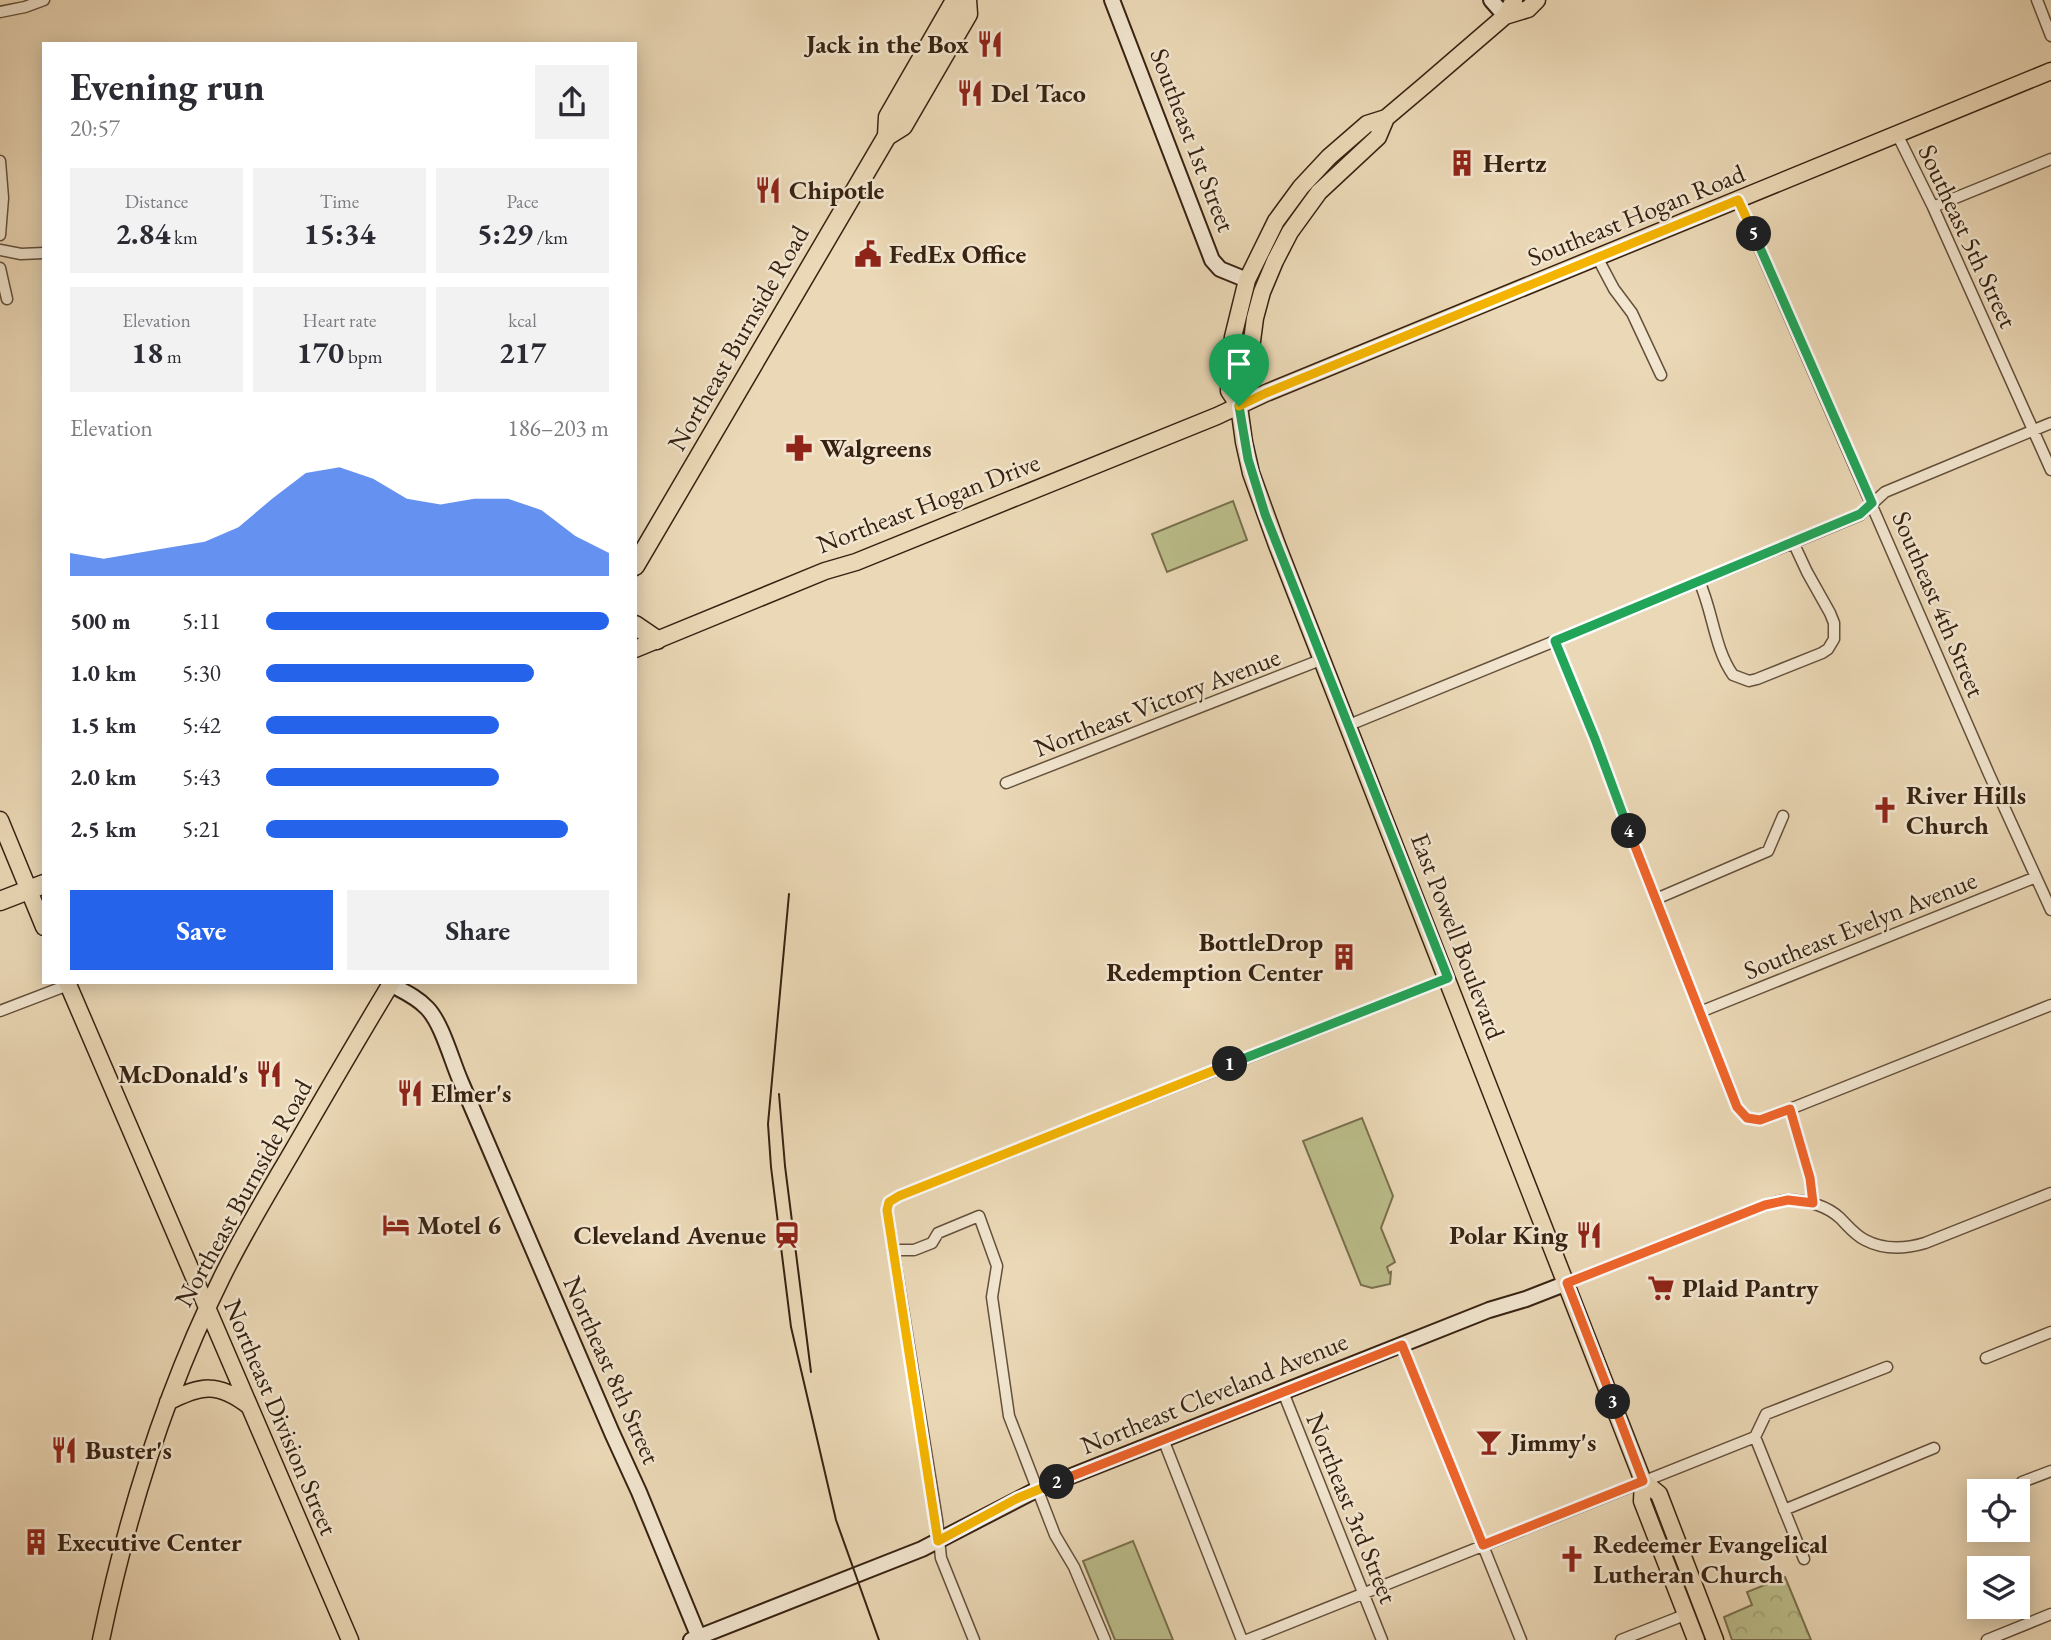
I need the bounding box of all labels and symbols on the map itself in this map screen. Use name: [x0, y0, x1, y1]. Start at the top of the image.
place label: Jack in the Box: [803, 27, 969, 61]
restaurant icon: Jack in the Box: [975, 29, 1005, 59]
street label: Southeast 1st Street: [1142, 43, 1244, 237]
place label: Del Taco: [991, 76, 1086, 110]
restaurant icon: Del Taco: [955, 78, 985, 108]
street label: Southeast 5th Street: [1911, 139, 2025, 333]
place label: Hertz: [1483, 146, 1547, 180]
building icon: Hertz: [1447, 148, 1477, 178]
street label: Southeast Hogan Road: [1522, 156, 1750, 274]
place label: Chipotle: [789, 173, 885, 207]
restaurant icon: Chipotle: [753, 175, 783, 205]
pin: 5: [1736, 216, 1772, 252]
street label: Northeast Burnside Road: [660, 218, 817, 457]
place label: FedEx Office: [889, 237, 1026, 271]
public building icon: FedEx Office: [853, 239, 883, 269]
pin: [1209, 334, 1269, 406]
place label: Walgreens: [820, 431, 932, 465]
pharmacy icon: Walgreens: [784, 433, 814, 463]
street label: Northeast Hogan Drive: [812, 445, 1044, 561]
street label: Southeast 4th Street: [1885, 506, 1993, 702]
street label: Northeast Victory Avenue: [1029, 639, 1285, 765]
place label: River Hills Church: [1906, 778, 2026, 842]
church icon: River Hills Church: [1870, 795, 1900, 825]
pin: 4: [1612, 814, 1646, 848]
street label: East Powell Boulevard: [1403, 828, 1513, 1045]
street label: Southeast Evelyn Avenue: [1738, 863, 1982, 987]
place label: BottleDrop Redemption Center: [1106, 925, 1323, 989]
building icon: BottleDrop Redemption Center: [1329, 942, 1359, 972]
pin: 1: [1212, 1046, 1248, 1082]
place label: McDonald's: [118, 1057, 248, 1091]
restaurant icon: McDonald's: [254, 1059, 284, 1089]
street label: Northeast Burnside Road: [166, 1072, 320, 1313]
place label: Elmer's: [431, 1076, 511, 1110]
restaurant icon: Elmer's: [395, 1078, 425, 1108]
place label: Motel 6: [417, 1208, 501, 1242]
hotel icon: Motel 6: [381, 1210, 411, 1240]
place label: Cleveland Avenue: [574, 1218, 766, 1252]
place label: Polar King: [1449, 1218, 1569, 1252]
station icon: Cleveland Avenue: [772, 1220, 802, 1250]
restaurant icon: Polar King: [1574, 1220, 1604, 1250]
street label: Northeast 8th Street: [555, 1271, 669, 1469]
place label: Plaid Pantry: [1682, 1271, 1819, 1305]
supermarket icon: Plaid Pantry: [1646, 1273, 1676, 1303]
street label: Northeast Division Street: [216, 1294, 346, 1540]
street label: Northeast Cleveland Avenue: [1076, 1324, 1352, 1462]
pin: 3: [1596, 1384, 1630, 1420]
street label: Northeast 3rd Street: [1298, 1408, 1406, 1608]
place label: Jimmy's: [1507, 1425, 1596, 1459]
bar icon: Jimmy's: [1474, 1427, 1504, 1457]
place label: Buster's: [85, 1433, 172, 1467]
restaurant icon: Buster's: [49, 1435, 79, 1465]
pin: 2: [1040, 1464, 1074, 1500]
place label: Executive Center: [57, 1525, 242, 1559]
building icon: Executive Center: [21, 1527, 51, 1557]
place label: Redeemer Evangelical Lutheran Church: [1593, 1527, 1828, 1591]
church icon: Redeemer Evangelical Lutheran Church: [1557, 1544, 1587, 1574]

